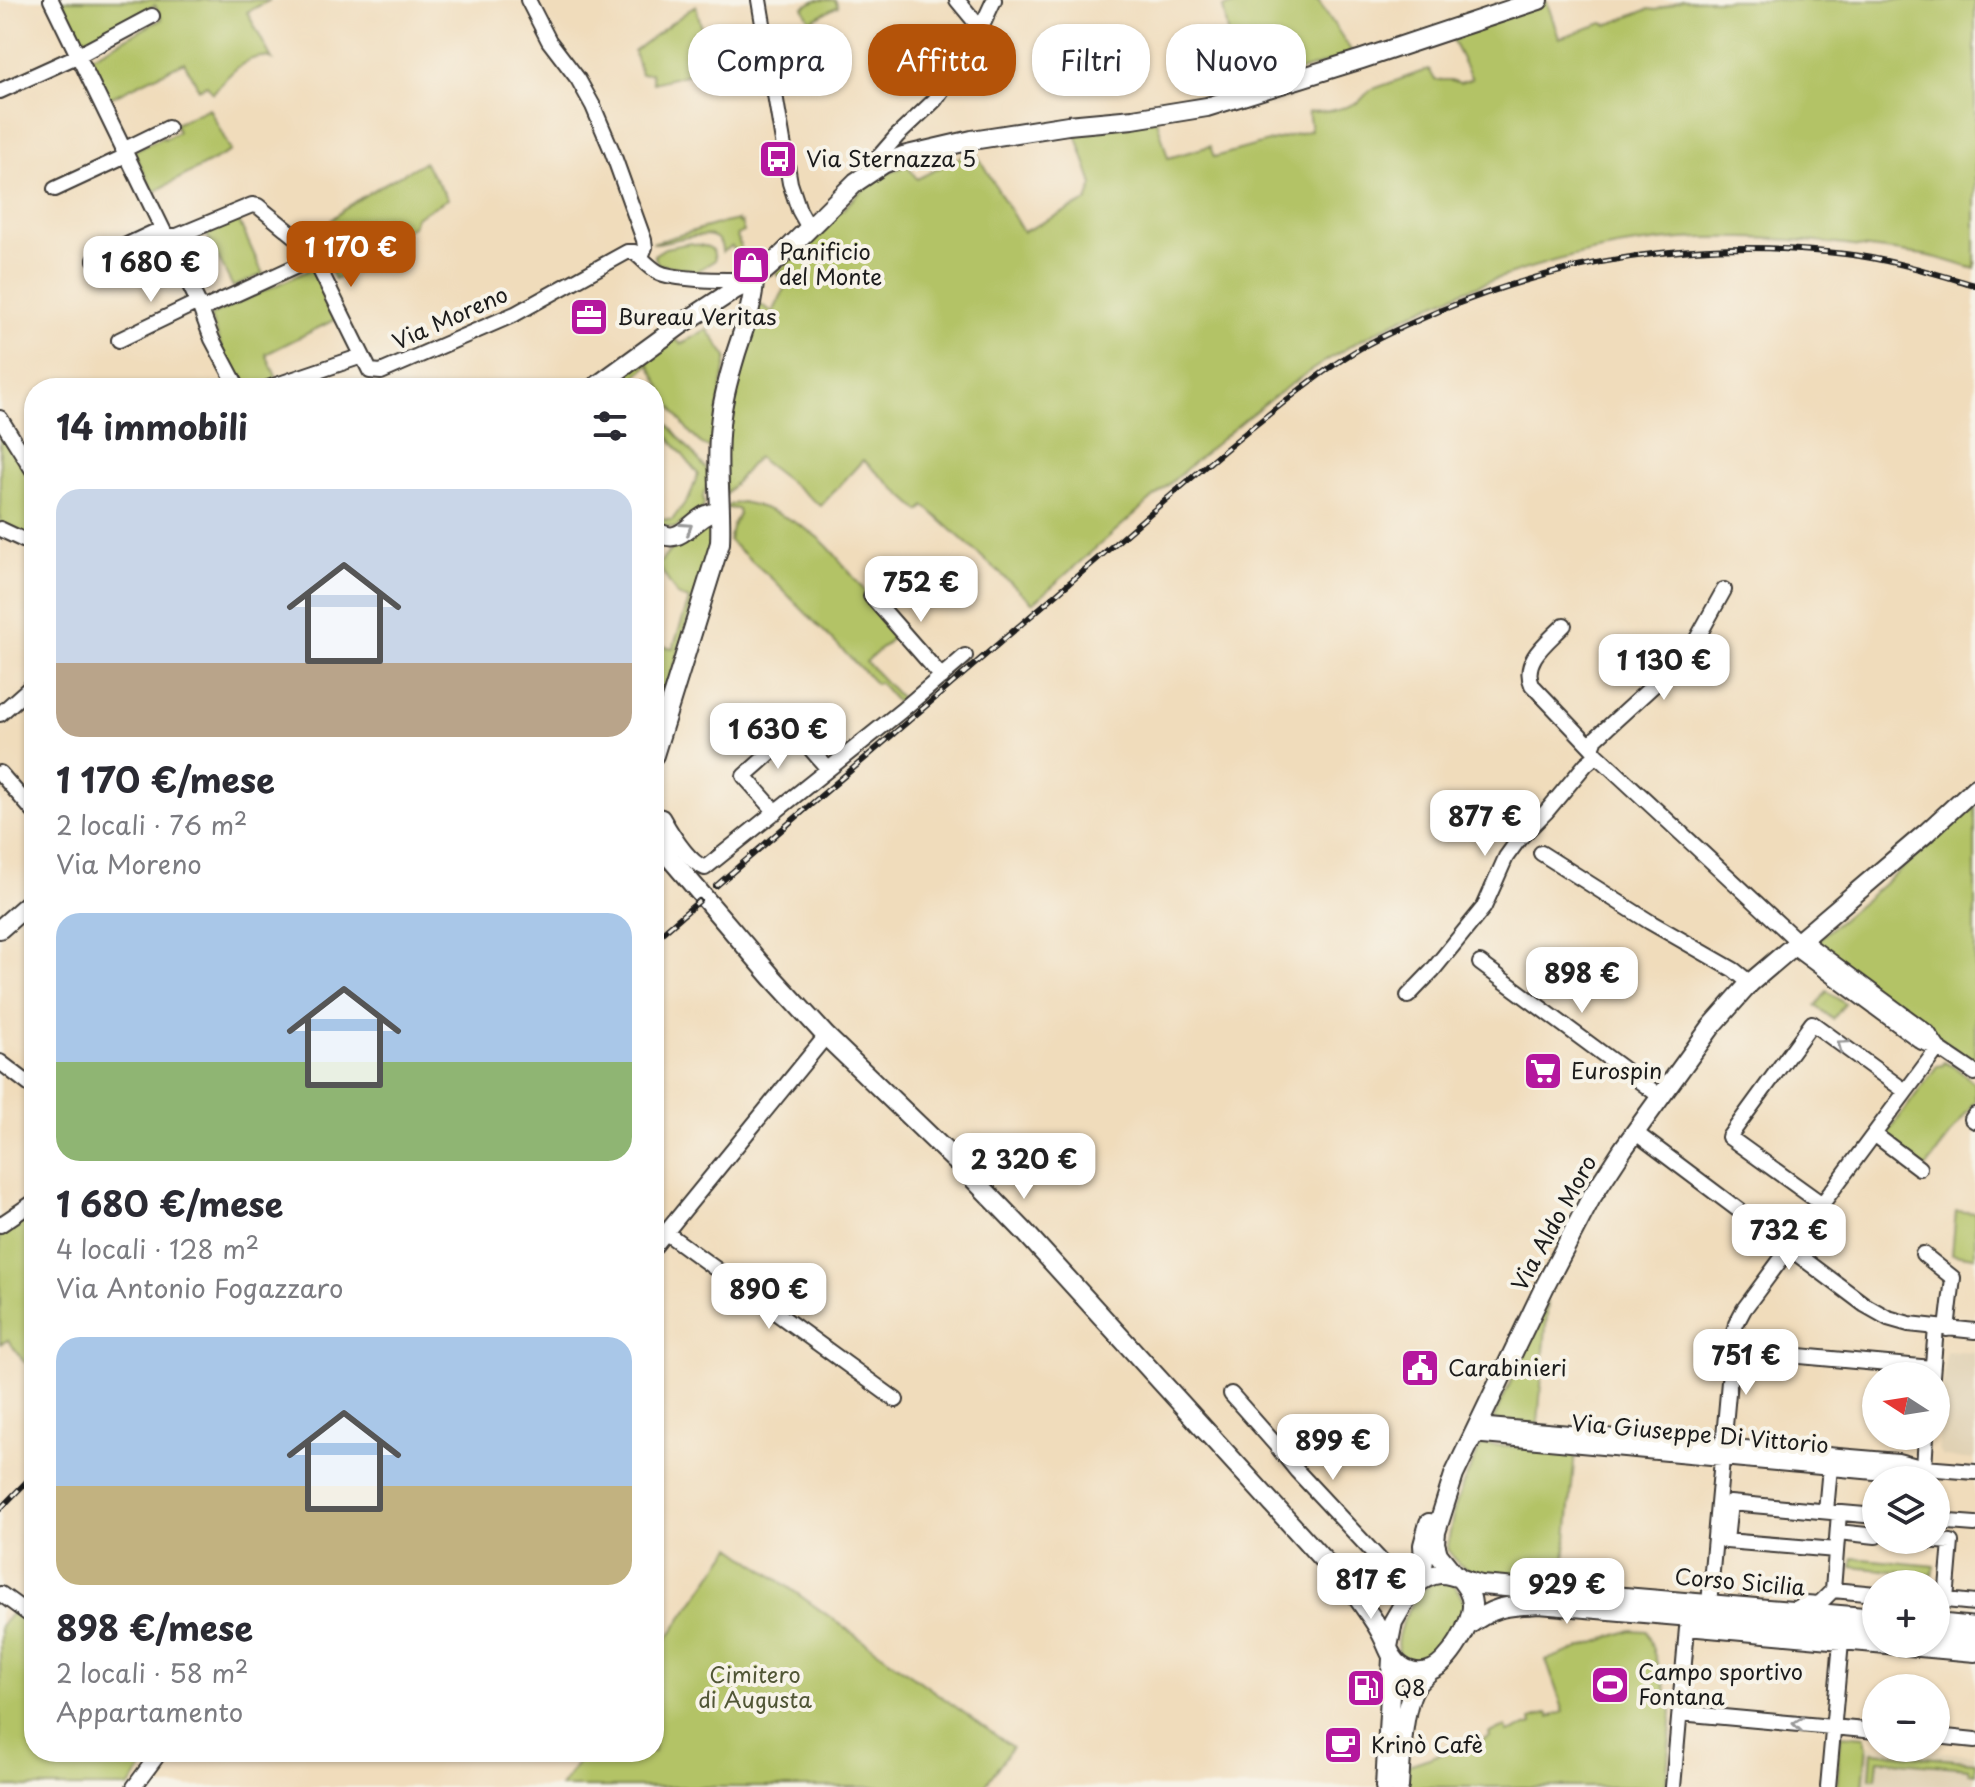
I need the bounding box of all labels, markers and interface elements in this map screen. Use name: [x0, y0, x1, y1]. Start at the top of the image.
chip: Compra: [688, 24, 852, 96]
chip: Affitta: [868, 24, 1016, 96]
chip: Filtri: [1032, 24, 1150, 96]
chip: Nuovo: [1166, 24, 1306, 96]
bus stop icon: Via Sternazza 5: [757, 138, 799, 180]
place label: Via Sternazza 5: [806, 141, 976, 174]
pin: 1 170 €: [277, 221, 425, 289]
text: 1 170 €: [305, 227, 397, 266]
place label: Panificio del Monte: [779, 234, 882, 292]
pin: 1 680 €: [77, 236, 225, 304]
text: 1 680 €: [101, 242, 201, 281]
shop icon: Panificio del Monte: [730, 244, 772, 286]
street label: Via Moreno: [386, 276, 512, 357]
office icon: Bureau Veritas: [568, 296, 610, 338]
place label: Bureau Veritas: [617, 299, 776, 332]
text: 14 immobili: [56, 400, 248, 452]
icon: filters: [588, 404, 632, 448]
one-way arrow: [678, 523, 693, 538]
icon: home: [272, 541, 416, 685]
pin: 752 €: [865, 556, 977, 624]
text: 752 €: [883, 562, 959, 601]
pin: 1 130 €: [1590, 634, 1738, 702]
text: 1 130 €: [1617, 640, 1711, 679]
pin: 1 630 €: [704, 703, 852, 771]
text: 1 630 €: [728, 709, 828, 748]
text: 1 170 €/mese: [56, 753, 275, 805]
pin: 877 €: [1429, 790, 1541, 858]
text: 877 €: [1448, 796, 1522, 835]
text: 2 locali · 76 m²: [56, 805, 247, 844]
text: Via Moreno: [56, 844, 202, 883]
pin: 898 €: [1526, 947, 1638, 1015]
text: 898 €: [1544, 953, 1620, 992]
icon: home: [272, 965, 416, 1109]
one-way arrow: [1837, 1040, 1851, 1055]
supermarket icon: Eurospin: [1522, 1050, 1564, 1092]
place label: Eurospin: [1571, 1053, 1662, 1086]
pin: 2 320 €: [950, 1133, 1098, 1201]
text: 2 320 €: [970, 1139, 1078, 1178]
street label: Via Aldo Moro: [1502, 1148, 1604, 1296]
text: 1 680 €/mese: [56, 1177, 283, 1229]
pin: 732 €: [1733, 1204, 1845, 1272]
text: 732 €: [1750, 1210, 1828, 1249]
text: 4 locali · 128 m²: [56, 1229, 259, 1268]
pin: 890 €: [713, 1263, 825, 1331]
text: Via Antonio Fogazzaro: [56, 1268, 344, 1307]
text: 890 €: [729, 1269, 809, 1308]
pin: 751 €: [1690, 1329, 1802, 1397]
text: 751 €: [1711, 1335, 1781, 1374]
public building icon: Carabinieri: [1399, 1347, 1441, 1389]
place label: Carabinieri: [1448, 1350, 1567, 1383]
north arrow: [1862, 1362, 1950, 1450]
map controls: [1862, 1362, 1950, 1762]
icon: home: [272, 1389, 416, 1533]
street label: Via Giuseppe Di Vittorio: [1570, 1405, 1830, 1460]
pin: 899 €: [1277, 1414, 1389, 1482]
text: 899 €: [1295, 1420, 1371, 1459]
button: layers: [1862, 1466, 1950, 1554]
pin: 817 €: [1315, 1553, 1427, 1621]
pin: 929 €: [1511, 1558, 1623, 1626]
street label: Corso Sicilia: [1673, 1558, 1807, 1603]
text: 817 €: [1335, 1559, 1407, 1598]
text: 929 €: [1528, 1564, 1606, 1603]
button: +: [1862, 1570, 1950, 1658]
text: 898 €/mese: [56, 1601, 253, 1653]
text: 2 locali · 58 m²: [56, 1653, 248, 1692]
place label: Campo sportivo Fontana: [1638, 1654, 1803, 1712]
park label: Cimitero di Augusta: [698, 1657, 812, 1715]
sports icon: Campo sportivo Fontana: [1589, 1664, 1631, 1706]
fuel station icon: Q8: [1345, 1667, 1387, 1709]
place label: Q8: [1394, 1670, 1426, 1703]
button: −: [1862, 1674, 1950, 1762]
text: Appartamento: [56, 1692, 243, 1731]
one-way arrow: [1791, 1716, 1804, 1733]
cafe icon: Krinò Cafè: [1322, 1724, 1364, 1766]
place label: Krinò Cafè: [1371, 1727, 1483, 1760]

